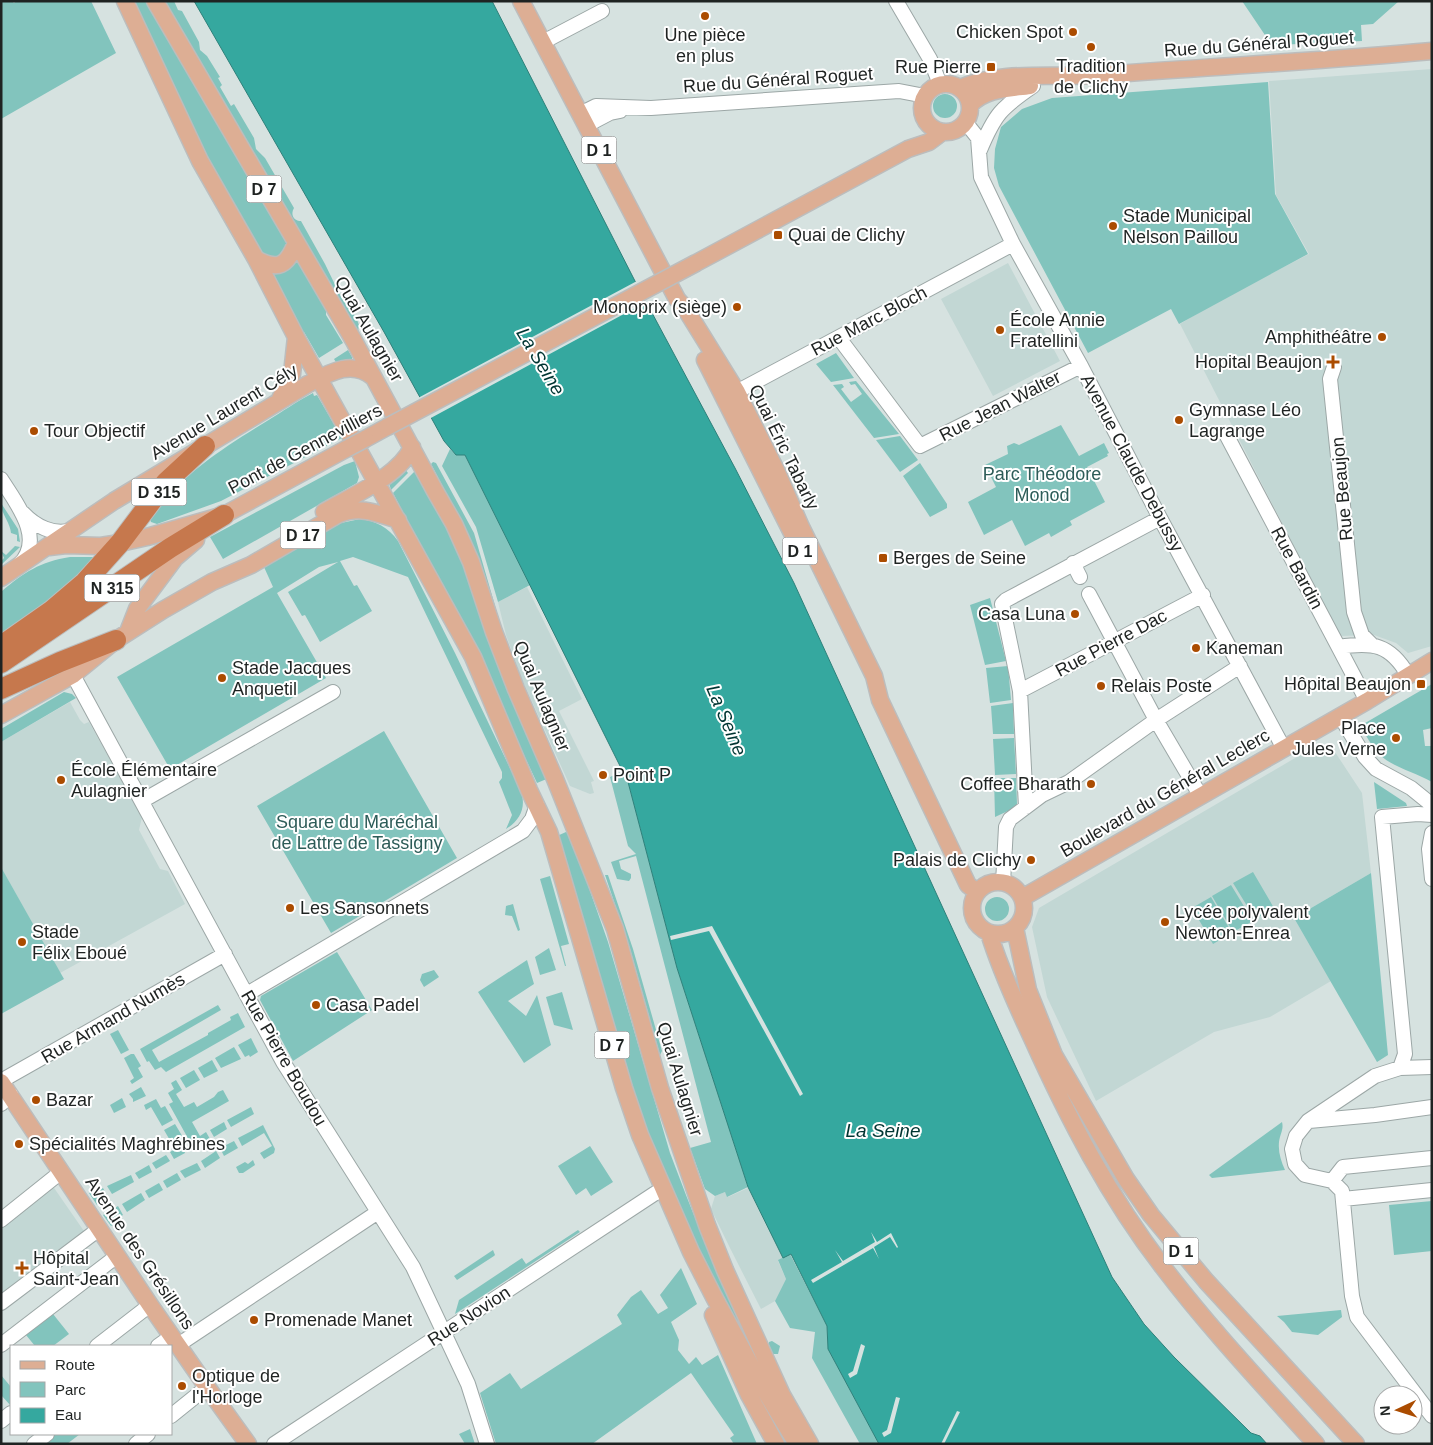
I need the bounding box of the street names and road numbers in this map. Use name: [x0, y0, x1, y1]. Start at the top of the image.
street label: Rue du Général Roguet: [1163, 27, 1355, 61]
street label: Rue du Général Roguet: [682, 63, 874, 97]
road number: D 1: [582, 136, 616, 164]
road number: D 7: [246, 175, 282, 202]
street label: Quai Aulagnier: [331, 273, 407, 385]
street label: Rue Marc Bloch: [808, 282, 930, 360]
street label: Avenue Laurent Cély: [147, 360, 301, 464]
street label: Rue Jean Walter: [936, 367, 1064, 445]
street label: Avenue Claude Debussy: [1077, 371, 1187, 555]
street label: Quai Éric Tabarly: [745, 381, 823, 513]
street label: Pont de Gennevilliers: [225, 400, 385, 498]
street label: Rue Beaujon: [1328, 436, 1356, 542]
road number: D 315: [132, 478, 186, 506]
road number: D 17: [280, 522, 326, 548]
street label: Rue Bardin: [1267, 524, 1327, 612]
road number: D 1: [782, 538, 818, 564]
road number: N 315: [84, 574, 140, 602]
street label: Rue Pierre Dac: [1052, 605, 1170, 681]
street label: Quai Aulagnier: [510, 638, 574, 754]
street label: Boulevard du Général Leclerc: [1057, 725, 1273, 861]
street label: Rue Armand Numès: [38, 969, 188, 1067]
street label: Rue Pierre Boudou: [237, 987, 331, 1129]
street label: Quai Aulagnier: [653, 1020, 707, 1138]
road number: D 7: [594, 1032, 630, 1058]
street label: Avenue des Grésillons: [81, 1173, 199, 1333]
road number: D 1: [1164, 1238, 1198, 1264]
street label: Rue Novion: [424, 1282, 514, 1350]

